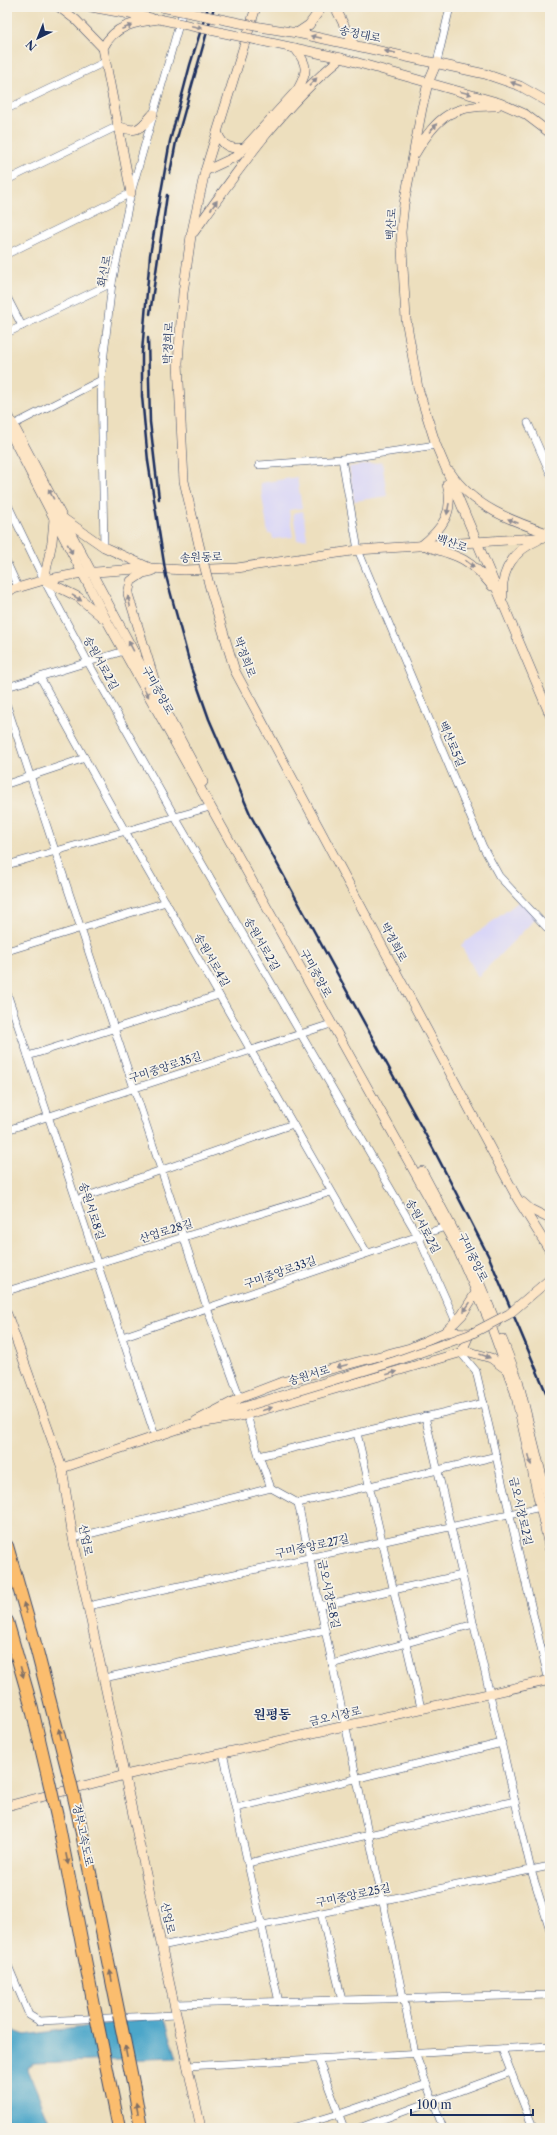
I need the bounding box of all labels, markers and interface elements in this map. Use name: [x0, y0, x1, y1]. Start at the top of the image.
north arrow: [18, 18, 58, 58]
one-way arrow: [121, 23, 133, 29]
street label: 송정대로: [338, 23, 383, 45]
one-way arrow: [191, 25, 203, 31]
one-way arrow: [310, 34, 322, 40]
text: N: [23, 37, 39, 54]
one-way arrow: [384, 49, 396, 55]
one-way arrow: [308, 77, 318, 87]
one-way arrow: [509, 81, 521, 87]
one-way arrow: [460, 91, 472, 97]
one-way arrow: [428, 122, 437, 133]
one-way arrow: [210, 199, 218, 210]
street label: 백산로: [383, 207, 399, 240]
street label: 화신로: [94, 254, 114, 288]
street label: 박정희로: [160, 321, 176, 365]
one-way arrow: [47, 488, 54, 500]
one-way arrow: [445, 503, 451, 515]
one-way arrow: [508, 518, 519, 524]
street label: 백산로: [435, 531, 470, 555]
one-way arrow: [67, 543, 73, 554]
street label: 송원동로: [180, 549, 223, 565]
one-way arrow: [465, 559, 476, 568]
one-way arrow: [72, 594, 83, 601]
one-way arrow: [126, 594, 132, 607]
street label: 송원서로2길: [80, 634, 122, 692]
street label: 박정희로: [231, 635, 259, 680]
one-way arrow: [128, 641, 134, 652]
street label: 구미중앙로: [139, 663, 177, 717]
one-way arrow: [143, 686, 149, 698]
street label: 백산로5길: [436, 719, 468, 769]
street label: 송원서로2길: [241, 915, 283, 973]
street label: 박정희로: [378, 920, 410, 964]
street label: 송원서로4길: [191, 931, 233, 989]
street label: 구미중앙로: [297, 946, 335, 1000]
street label: 구미중앙로35길: [127, 1049, 203, 1085]
street label: 송원서로8길: [76, 1180, 108, 1242]
street label: 송원서로2길: [403, 1196, 443, 1256]
street label: 산업로28길: [137, 1216, 195, 1246]
street label: 구미중앙로: [455, 1230, 491, 1284]
street label: 구미중앙로33길: [242, 1253, 318, 1291]
one-way arrow: [463, 1302, 471, 1312]
one-way arrow: [480, 1354, 492, 1360]
street label: 송원서로: [287, 1362, 332, 1388]
one-way arrow: [336, 1363, 348, 1369]
one-way arrow: [386, 1369, 398, 1375]
one-way arrow: [261, 1406, 273, 1412]
one-way arrow: [528, 1454, 534, 1466]
street label: 금오시장로2길: [506, 1475, 536, 1547]
street label: 산업로: [76, 1523, 96, 1557]
street label: 구미중앙로27길: [274, 1531, 350, 1561]
street label: 금오시장로8길: [315, 1558, 343, 1630]
one-way arrow: [22, 1602, 28, 1614]
one-way arrow: [19, 1666, 25, 1678]
street label: 금오시장로: [308, 1703, 363, 1729]
district label: 원평동: [253, 1706, 291, 1722]
one-way arrow: [56, 1727, 62, 1740]
street label: 경부고속도로: [70, 1802, 97, 1868]
one-way arrow: [64, 1853, 70, 1865]
street label: 구미중앙로25길: [314, 1880, 392, 1910]
street label: 산업로: [158, 1901, 178, 1935]
one-way arrow: [108, 1970, 114, 1983]
one-way arrow: [123, 2045, 129, 2058]
scale bar: [411, 2091, 533, 2117]
text: 100 m: [417, 2097, 452, 2112]
one-way arrow: [134, 2102, 140, 2114]

